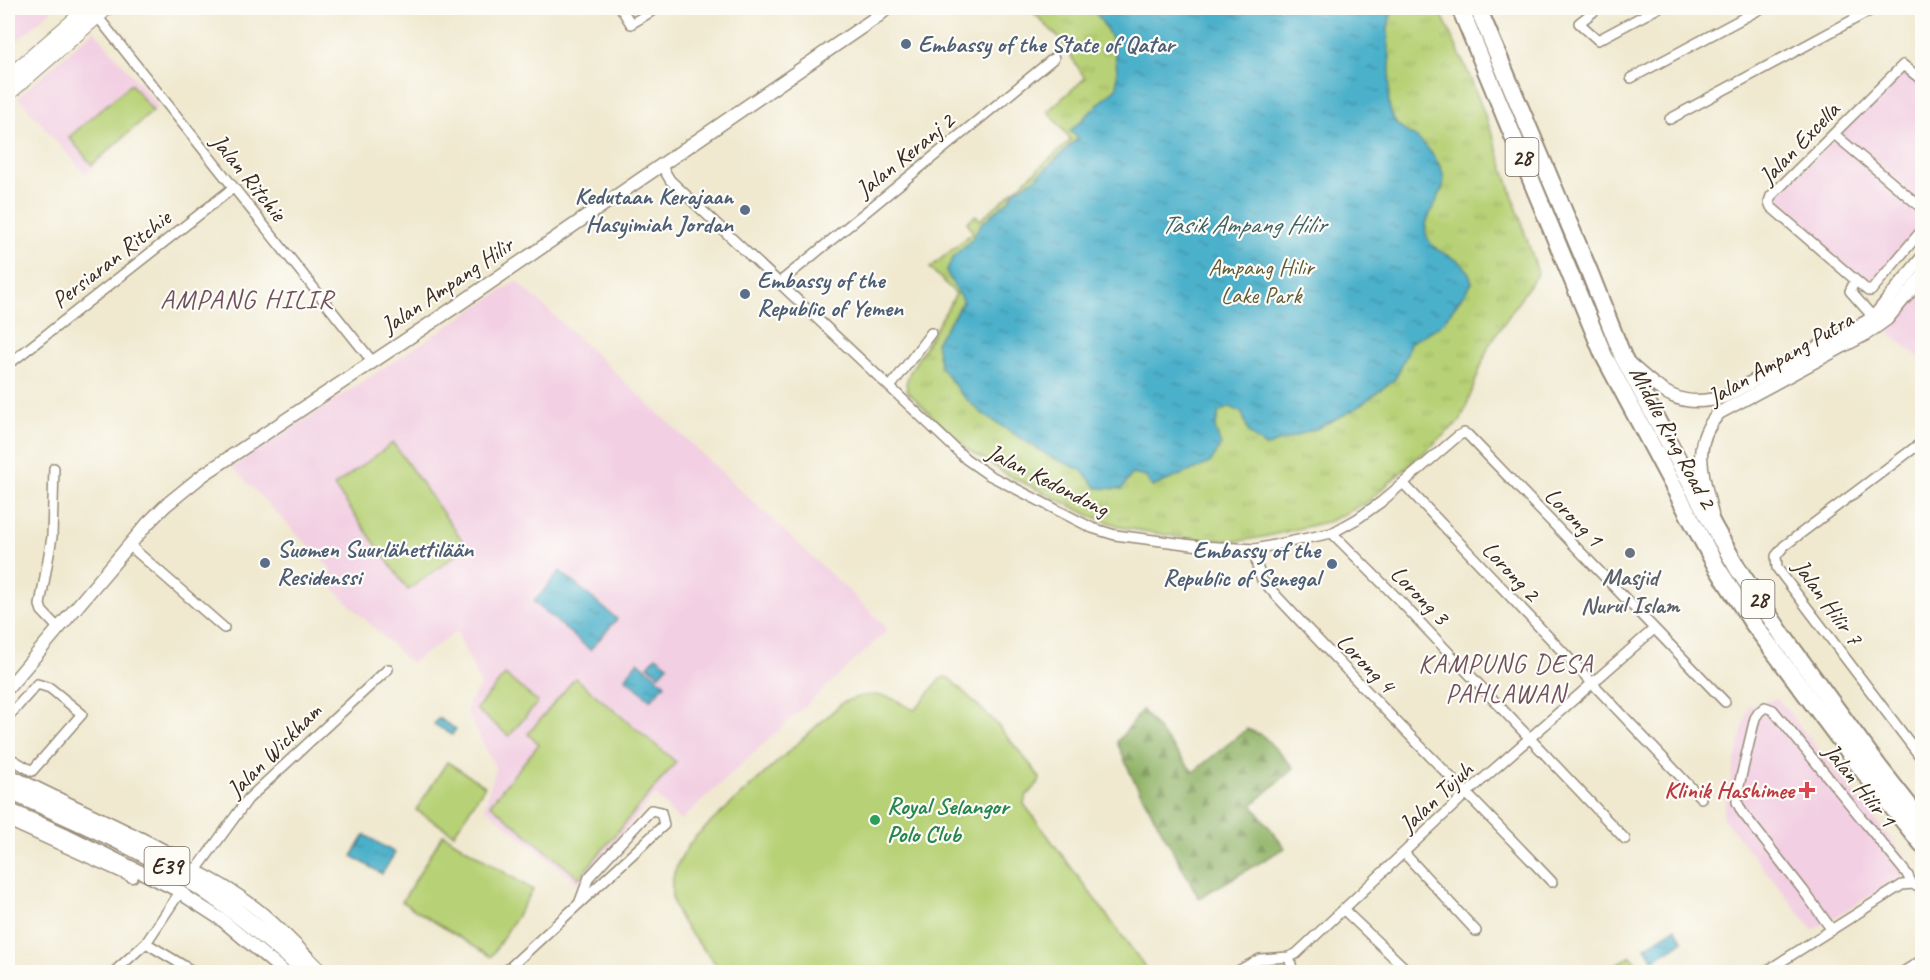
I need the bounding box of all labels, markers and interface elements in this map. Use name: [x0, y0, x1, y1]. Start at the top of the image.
place label: Embassy of the State of Qatar: [918, 29, 1176, 59]
marker: Embassy of the State of Qatar: [899, 37, 913, 51]
street label: Jalan Excella: [1751, 94, 1847, 191]
street label: Jalan Keranj 2: [849, 105, 962, 204]
street label: Jalan Ritchie: [204, 126, 295, 229]
road number: 28: [1506, 138, 1538, 176]
place label: Kedutaan Kerajaan Hasyimiah Jordan: [575, 181, 735, 239]
street label: Persiaran Ritchie: [45, 202, 178, 315]
marker: Kedutaan Kerajaan Hasyimiah Jordan: [738, 203, 752, 217]
water label: Tasik Ampang Hilir: [1161, 208, 1329, 241]
street label: Jalan Ampang Hilir: [374, 229, 521, 341]
park label: Ampang Hilir Lake Park: [1208, 252, 1316, 310]
place label: Embassy of the Republic of Yemen: [757, 265, 904, 323]
district label: AMPANG HILIR: [160, 282, 336, 316]
marker: Embassy of the Republic of Yemen: [738, 287, 752, 301]
street label: Jalan Ampang Putra: [1701, 304, 1859, 412]
street label: Middle Ring Road 2: [1623, 361, 1724, 515]
street label: Jalan Kedondong: [981, 436, 1115, 524]
street label: Lorong 1: [1538, 481, 1611, 554]
place label: Suomen Suurlähettilään Residenssi: [277, 534, 474, 592]
place label: Embassy of the Republic of Senegal: [1163, 535, 1325, 593]
street label: Lorong 2: [1476, 535, 1548, 609]
marker: Masjid Nurul Islam: [1623, 546, 1637, 560]
street label: Jalan Hilir 7: [1786, 552, 1870, 652]
marker: Suomen Suurlähettilään Residenssi: [258, 556, 272, 570]
marker: Embassy of the Republic of Senegal: [1325, 557, 1339, 571]
street label: Lorong 3: [1384, 559, 1457, 633]
place label: Masjid Nurul Islam: [1581, 562, 1681, 620]
road number: 28: [1742, 580, 1774, 618]
street label: Lorong 4: [1330, 627, 1403, 701]
district label: KAMPUNG DESA PAHLAWAN: [1418, 647, 1594, 710]
street label: Jalan Wickham: [219, 696, 328, 805]
street label: Jalan Hilir 1: [1816, 736, 1904, 834]
street label: Jalan Tujuh: [1392, 754, 1481, 840]
place label: Klinik Hashimee: [1664, 775, 1796, 805]
marker: Klinik Hashimee: [1798, 781, 1816, 799]
place label: Royal Selangor Polo Club: [887, 791, 1011, 849]
marker: Royal Selangor Polo Club: [868, 813, 882, 827]
road number: E39: [144, 847, 190, 885]

